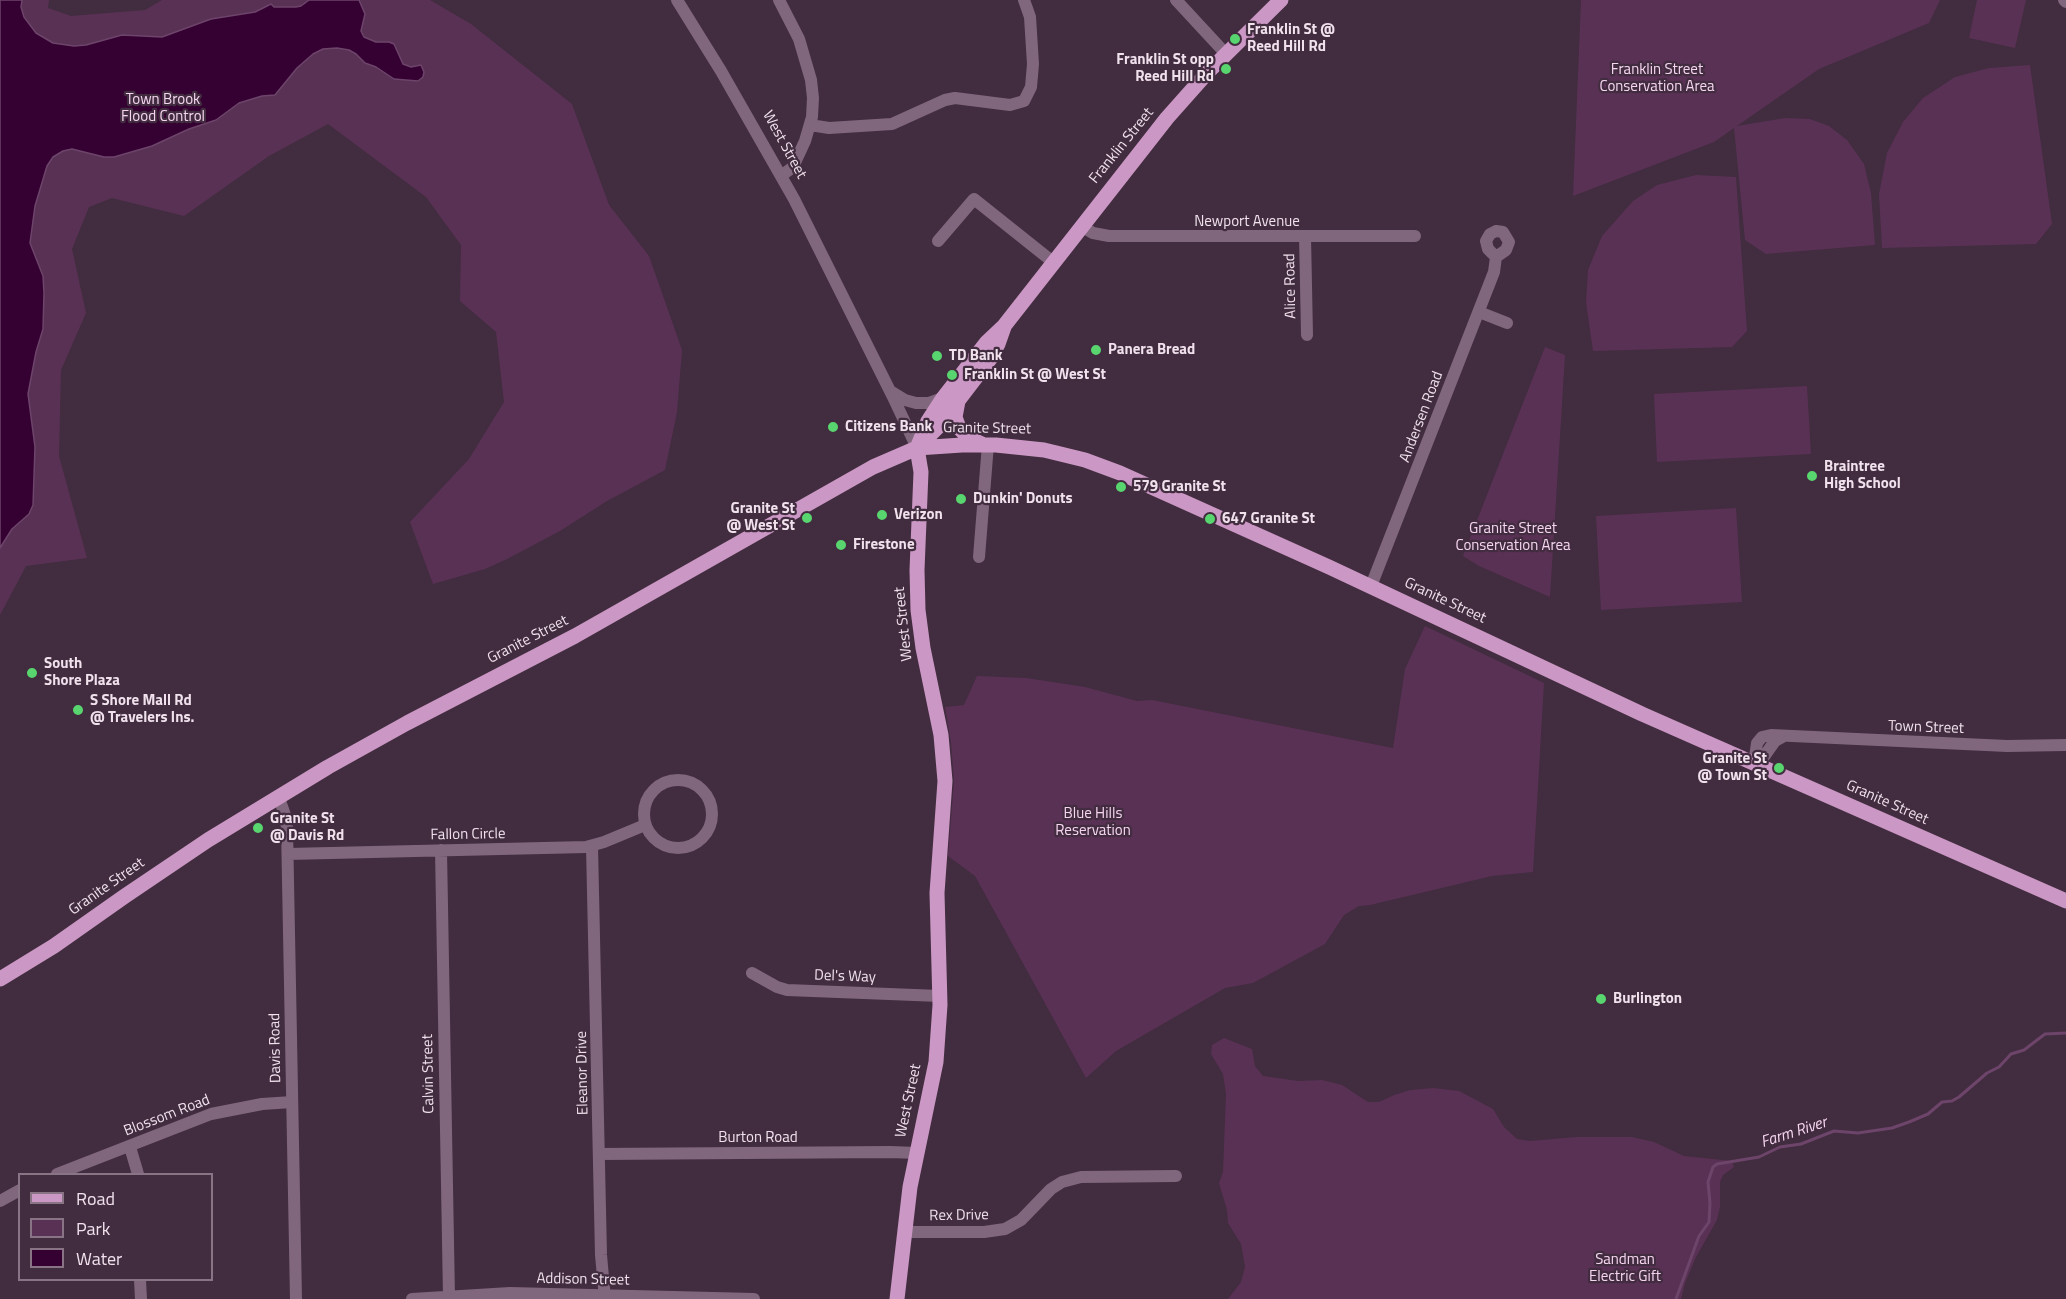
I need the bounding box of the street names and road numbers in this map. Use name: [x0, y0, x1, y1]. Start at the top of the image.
street label: Franklin Street: [1086, 104, 1158, 188]
street label: West Street: [758, 108, 810, 182]
street label: Newport Avenue: [1194, 213, 1300, 231]
street label: Alice Road: [1281, 253, 1301, 319]
street label: Andersen Road: [1396, 369, 1448, 465]
street label: Granite Street: [943, 419, 1031, 439]
street label: Granite Street: [1401, 574, 1489, 628]
street label: West Street: [891, 586, 917, 662]
street label: Granite Street: [485, 612, 571, 668]
street label: Town Street: [1888, 718, 1964, 738]
street label: Granite Street: [1843, 777, 1931, 829]
street label: Fallon Circle: [430, 825, 506, 845]
street label: Granite Street: [66, 854, 148, 920]
street label: Del's Way: [814, 967, 876, 987]
street label: Davis Road: [266, 1013, 286, 1083]
street label: Eleanor Drive: [573, 1031, 593, 1115]
street label: Calvin Street: [419, 1034, 439, 1114]
street label: West Street: [892, 1063, 926, 1139]
street label: Blossom Road: [121, 1091, 213, 1141]
street label: Burton Road: [718, 1129, 798, 1147]
street label: Rex Drive: [929, 1206, 989, 1226]
street label: Addison Street: [536, 1270, 630, 1290]

